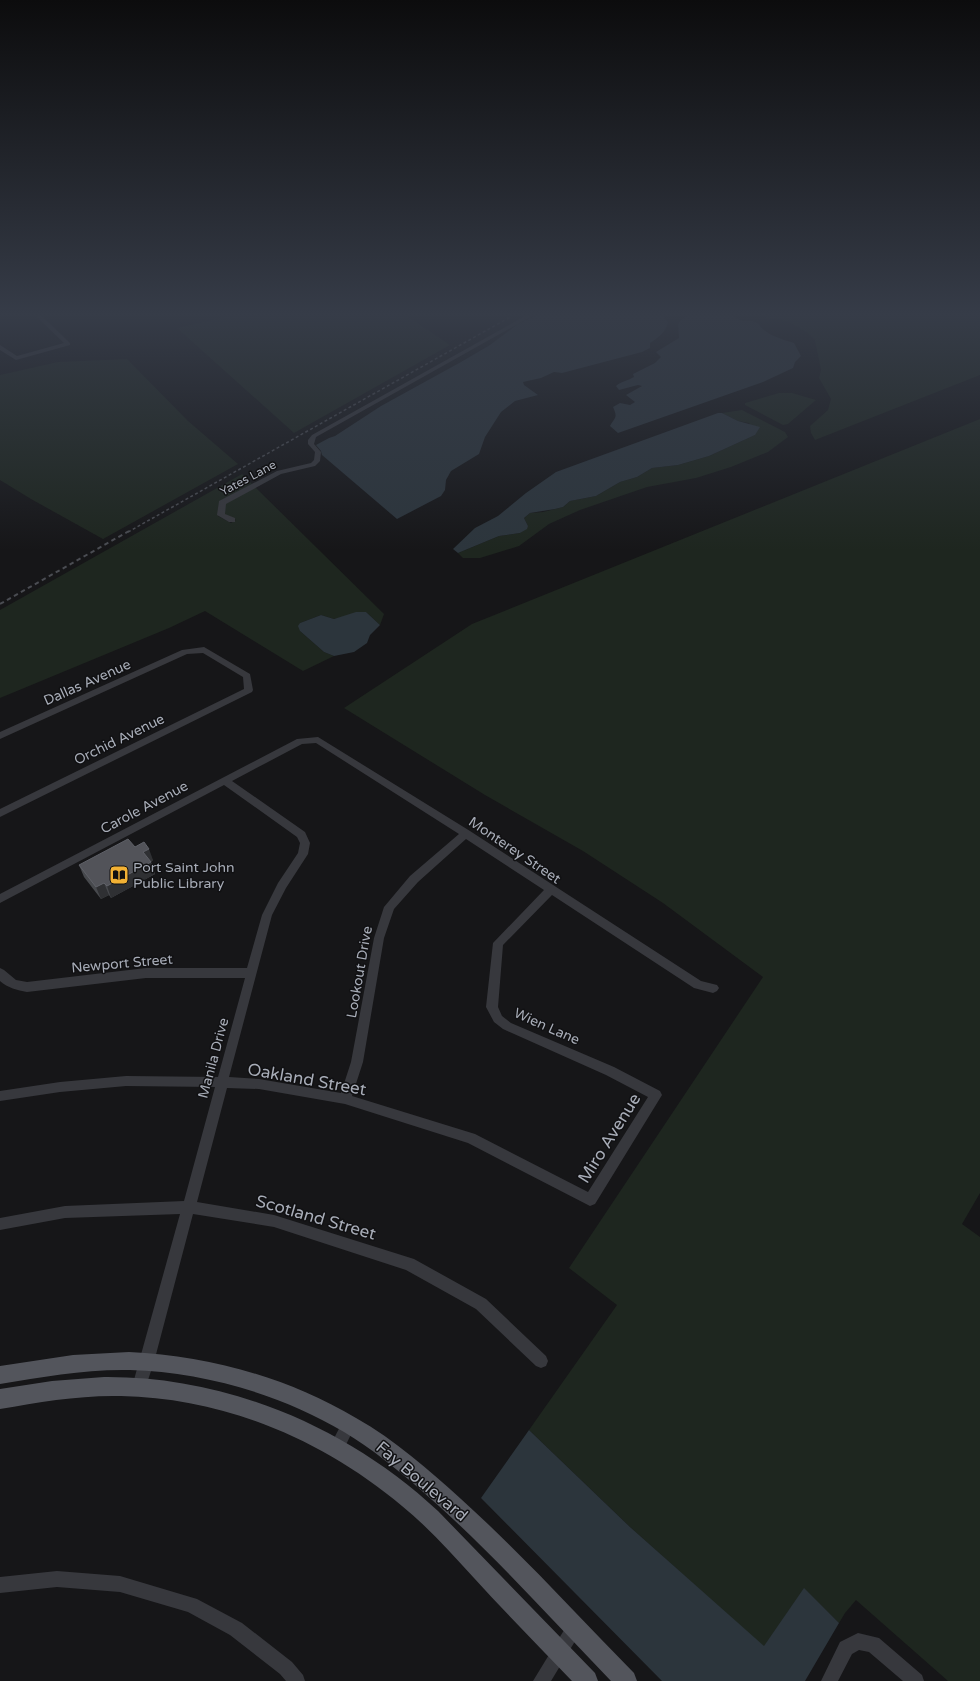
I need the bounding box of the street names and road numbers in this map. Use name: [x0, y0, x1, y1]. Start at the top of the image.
street label: Yates Lane: [218, 457, 278, 499]
street label: Dallas Avenue: [41, 656, 133, 709]
street label: Orchid Avenue: [71, 710, 167, 769]
street label: Carole Avenue: [98, 777, 191, 838]
street label: Monterey Street: [465, 813, 565, 888]
street label: Lookout Drive: [343, 925, 376, 1019]
street label: Newport Street: [71, 951, 174, 976]
street label: Wien Lane: [511, 1004, 582, 1048]
street label: Manila Drive: [195, 1016, 232, 1100]
street label: Oakland Street: [246, 1059, 368, 1100]
street label: Miro Avenue: [573, 1089, 645, 1187]
street label: Scotland Street: [253, 1190, 379, 1245]
street label: Fay Boulevard: [371, 1437, 472, 1526]

